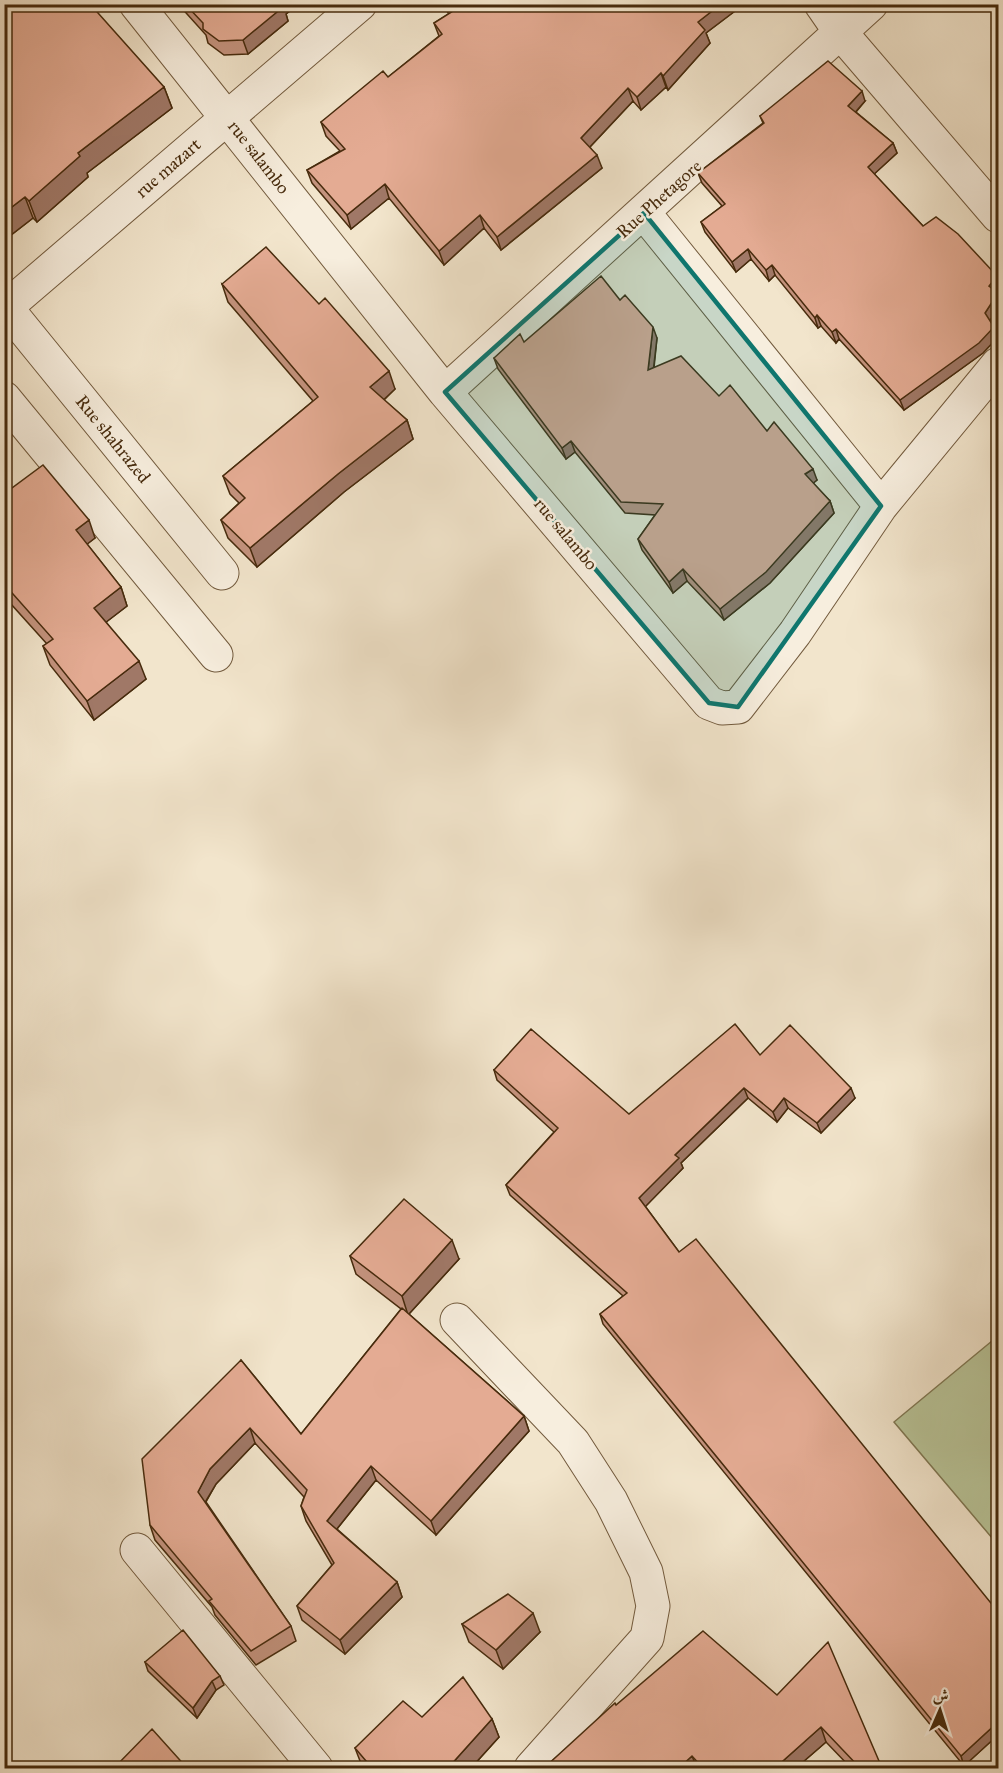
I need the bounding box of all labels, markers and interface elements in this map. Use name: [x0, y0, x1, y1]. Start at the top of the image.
street label: rue salambo: [223, 116, 295, 198]
street label: rue mazart: [131, 133, 206, 202]
street label: Rue Phetagore: [612, 155, 707, 244]
street label: Rue shahrazed: [71, 391, 155, 487]
street label: rue salambo: [529, 493, 603, 575]
north arrow: [910, 1680, 970, 1740]
text: ش: [932, 1686, 949, 1705]

